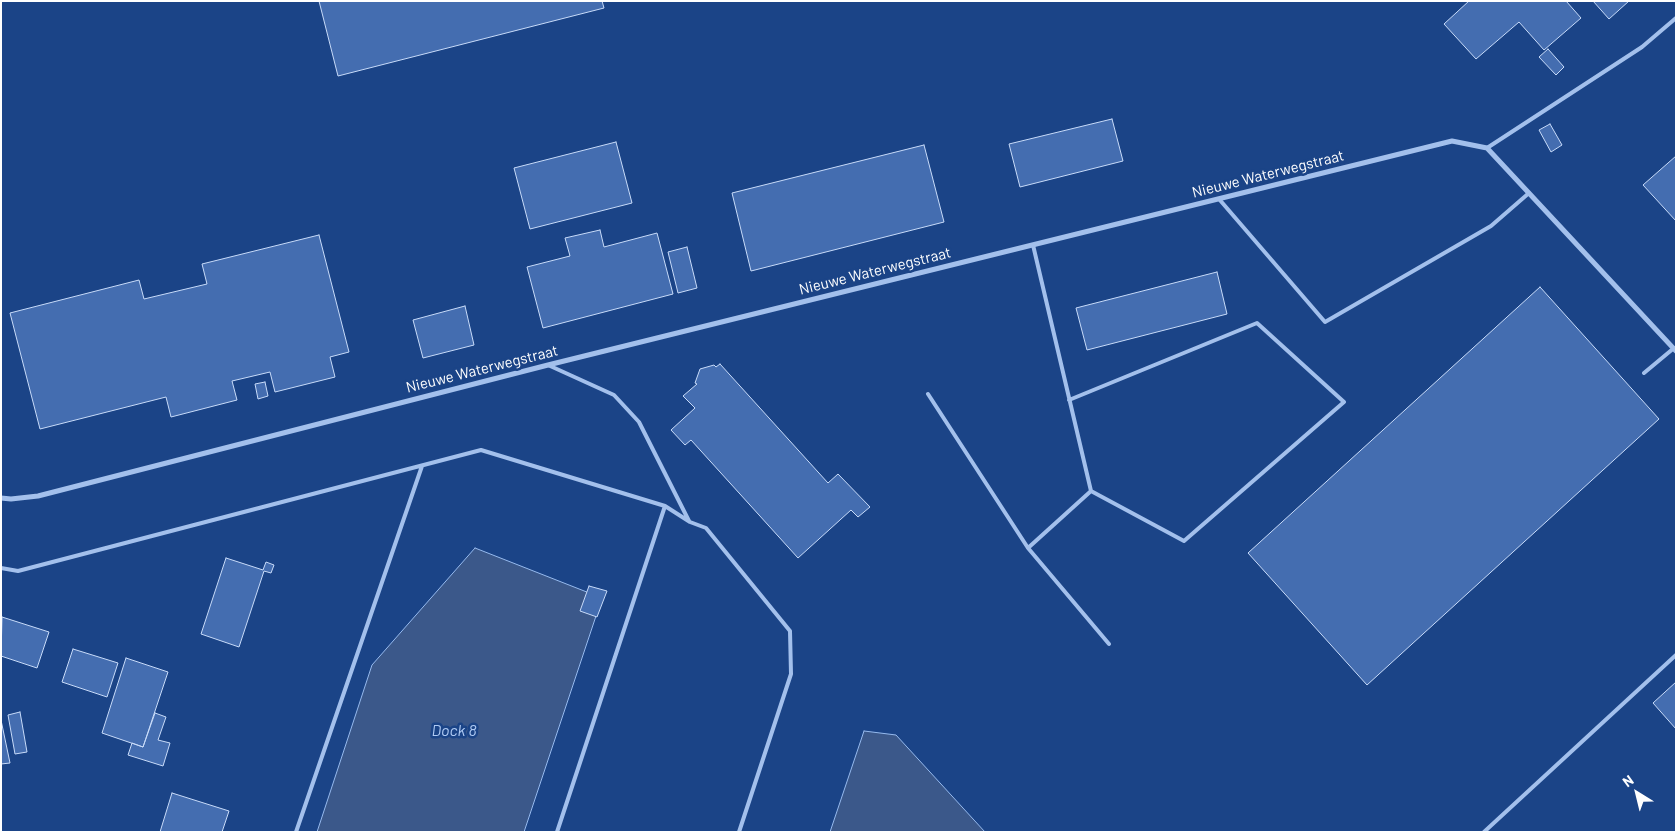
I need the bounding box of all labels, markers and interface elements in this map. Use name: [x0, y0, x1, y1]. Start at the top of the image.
street label: Nieuwe Waterwegstraat: [1190, 146, 1346, 202]
street label: Nieuwe Waterwegstraat: [797, 243, 953, 299]
street label: Nieuwe Waterwegstraat: [404, 341, 560, 397]
water label: Dock 8: [431, 721, 477, 741]
north arrow: [1612, 768, 1662, 818]
text: N: [1619, 771, 1637, 790]

